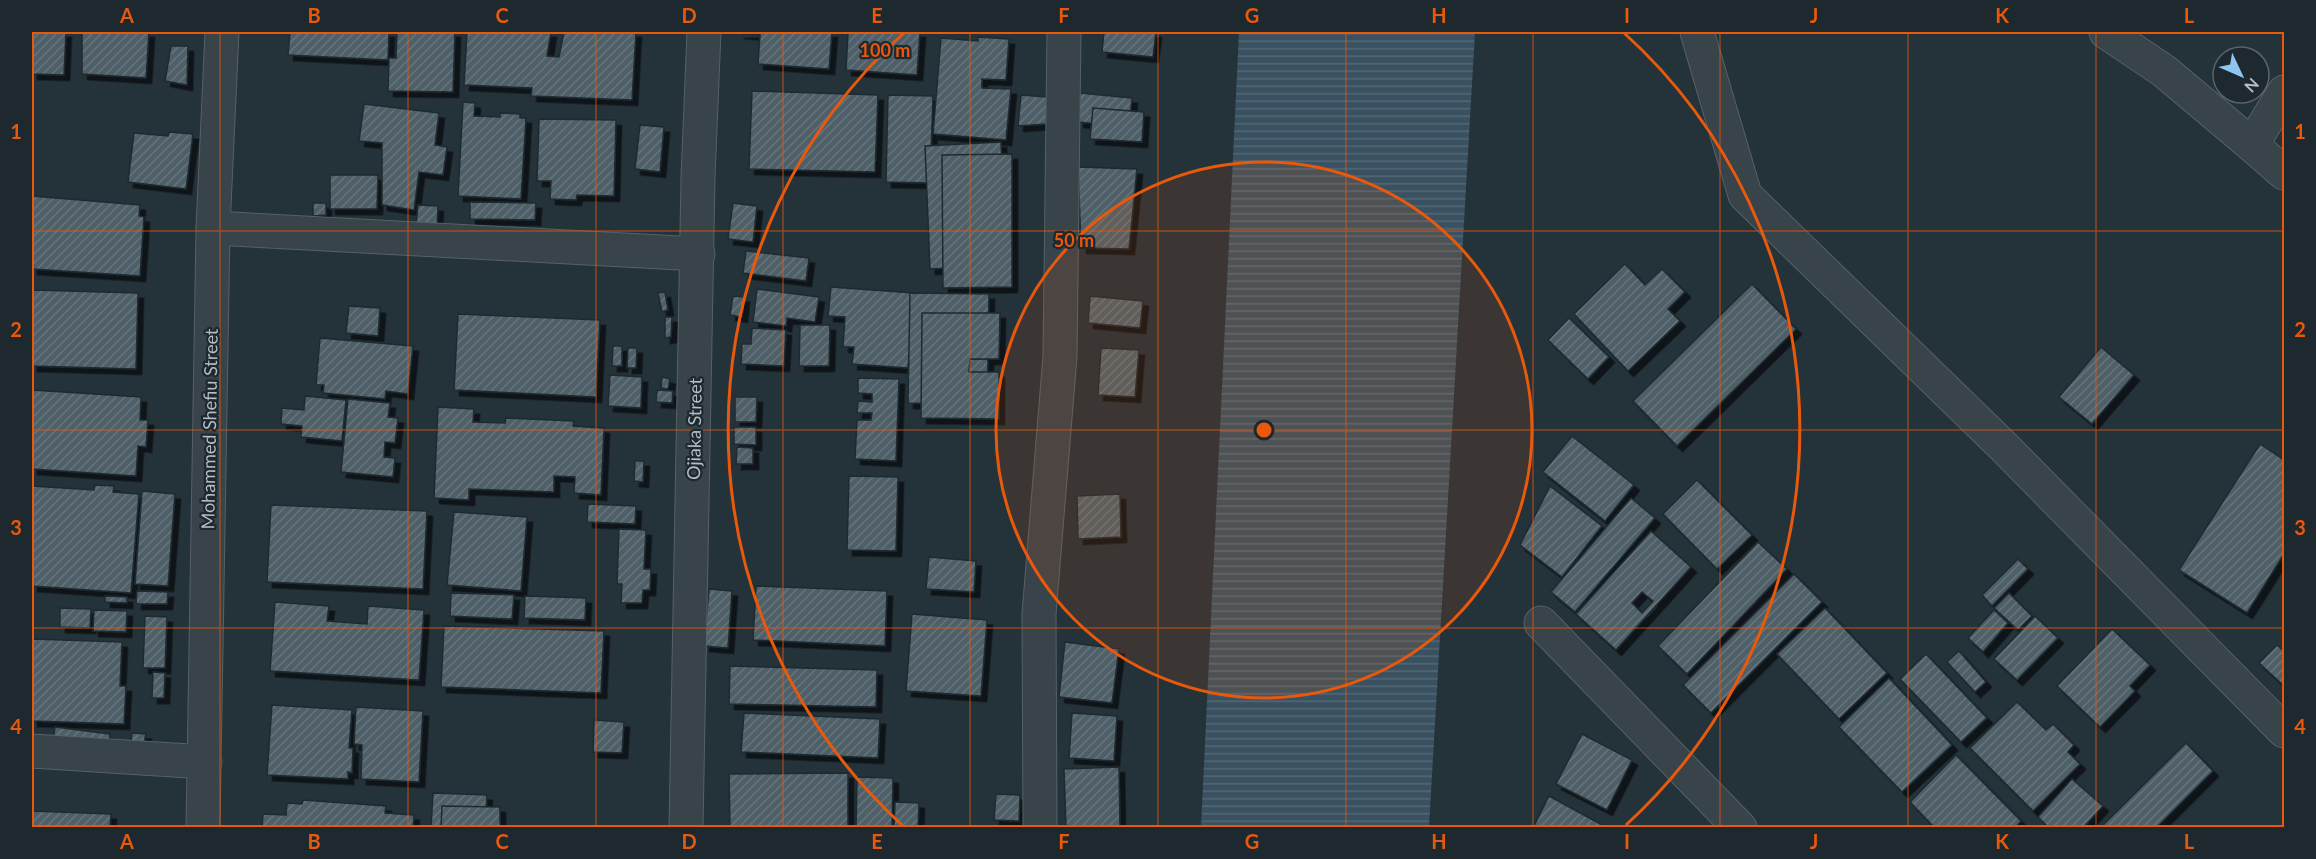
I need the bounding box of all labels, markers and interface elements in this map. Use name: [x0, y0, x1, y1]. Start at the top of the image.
text: A: [119, 3, 134, 27]
text: B: [307, 3, 321, 27]
text: C: [495, 3, 509, 27]
text: D: [681, 3, 697, 27]
text: E: [871, 3, 883, 27]
text: F: [1058, 3, 1070, 27]
text: G: [1245, 3, 1259, 27]
text: H: [1431, 3, 1447, 27]
text: I: [1624, 3, 1630, 27]
text: J: [1810, 3, 1818, 27]
text: K: [1995, 3, 2009, 27]
text: L: [2184, 3, 2195, 27]
text: 100 m: [860, 39, 910, 61]
north arrow: [2211, 45, 2271, 105]
text: N: [2241, 75, 2263, 97]
text: 1: [10, 119, 22, 143]
text: 1: [2294, 119, 2306, 143]
text: 50 m: [1054, 229, 1094, 251]
text: 2: [10, 317, 22, 341]
text: 2: [2294, 317, 2306, 341]
street label: Mohammed Shefiu Street: [196, 328, 222, 530]
street label: Ojiaka Street: [682, 377, 706, 480]
centre of rings: [1254, 420, 1274, 440]
text: 3: [10, 515, 22, 539]
text: 3: [2294, 515, 2306, 539]
text: 4: [10, 714, 22, 738]
text: 4: [2294, 714, 2306, 738]
text: A: [119, 829, 134, 853]
text: B: [307, 829, 321, 853]
text: C: [495, 829, 509, 853]
text: D: [681, 829, 697, 853]
text: E: [871, 829, 883, 853]
text: F: [1058, 829, 1070, 853]
text: G: [1245, 829, 1259, 853]
text: H: [1431, 829, 1447, 853]
text: I: [1624, 829, 1630, 853]
text: J: [1810, 829, 1818, 853]
text: K: [1995, 829, 2009, 853]
text: L: [2184, 829, 2195, 853]

